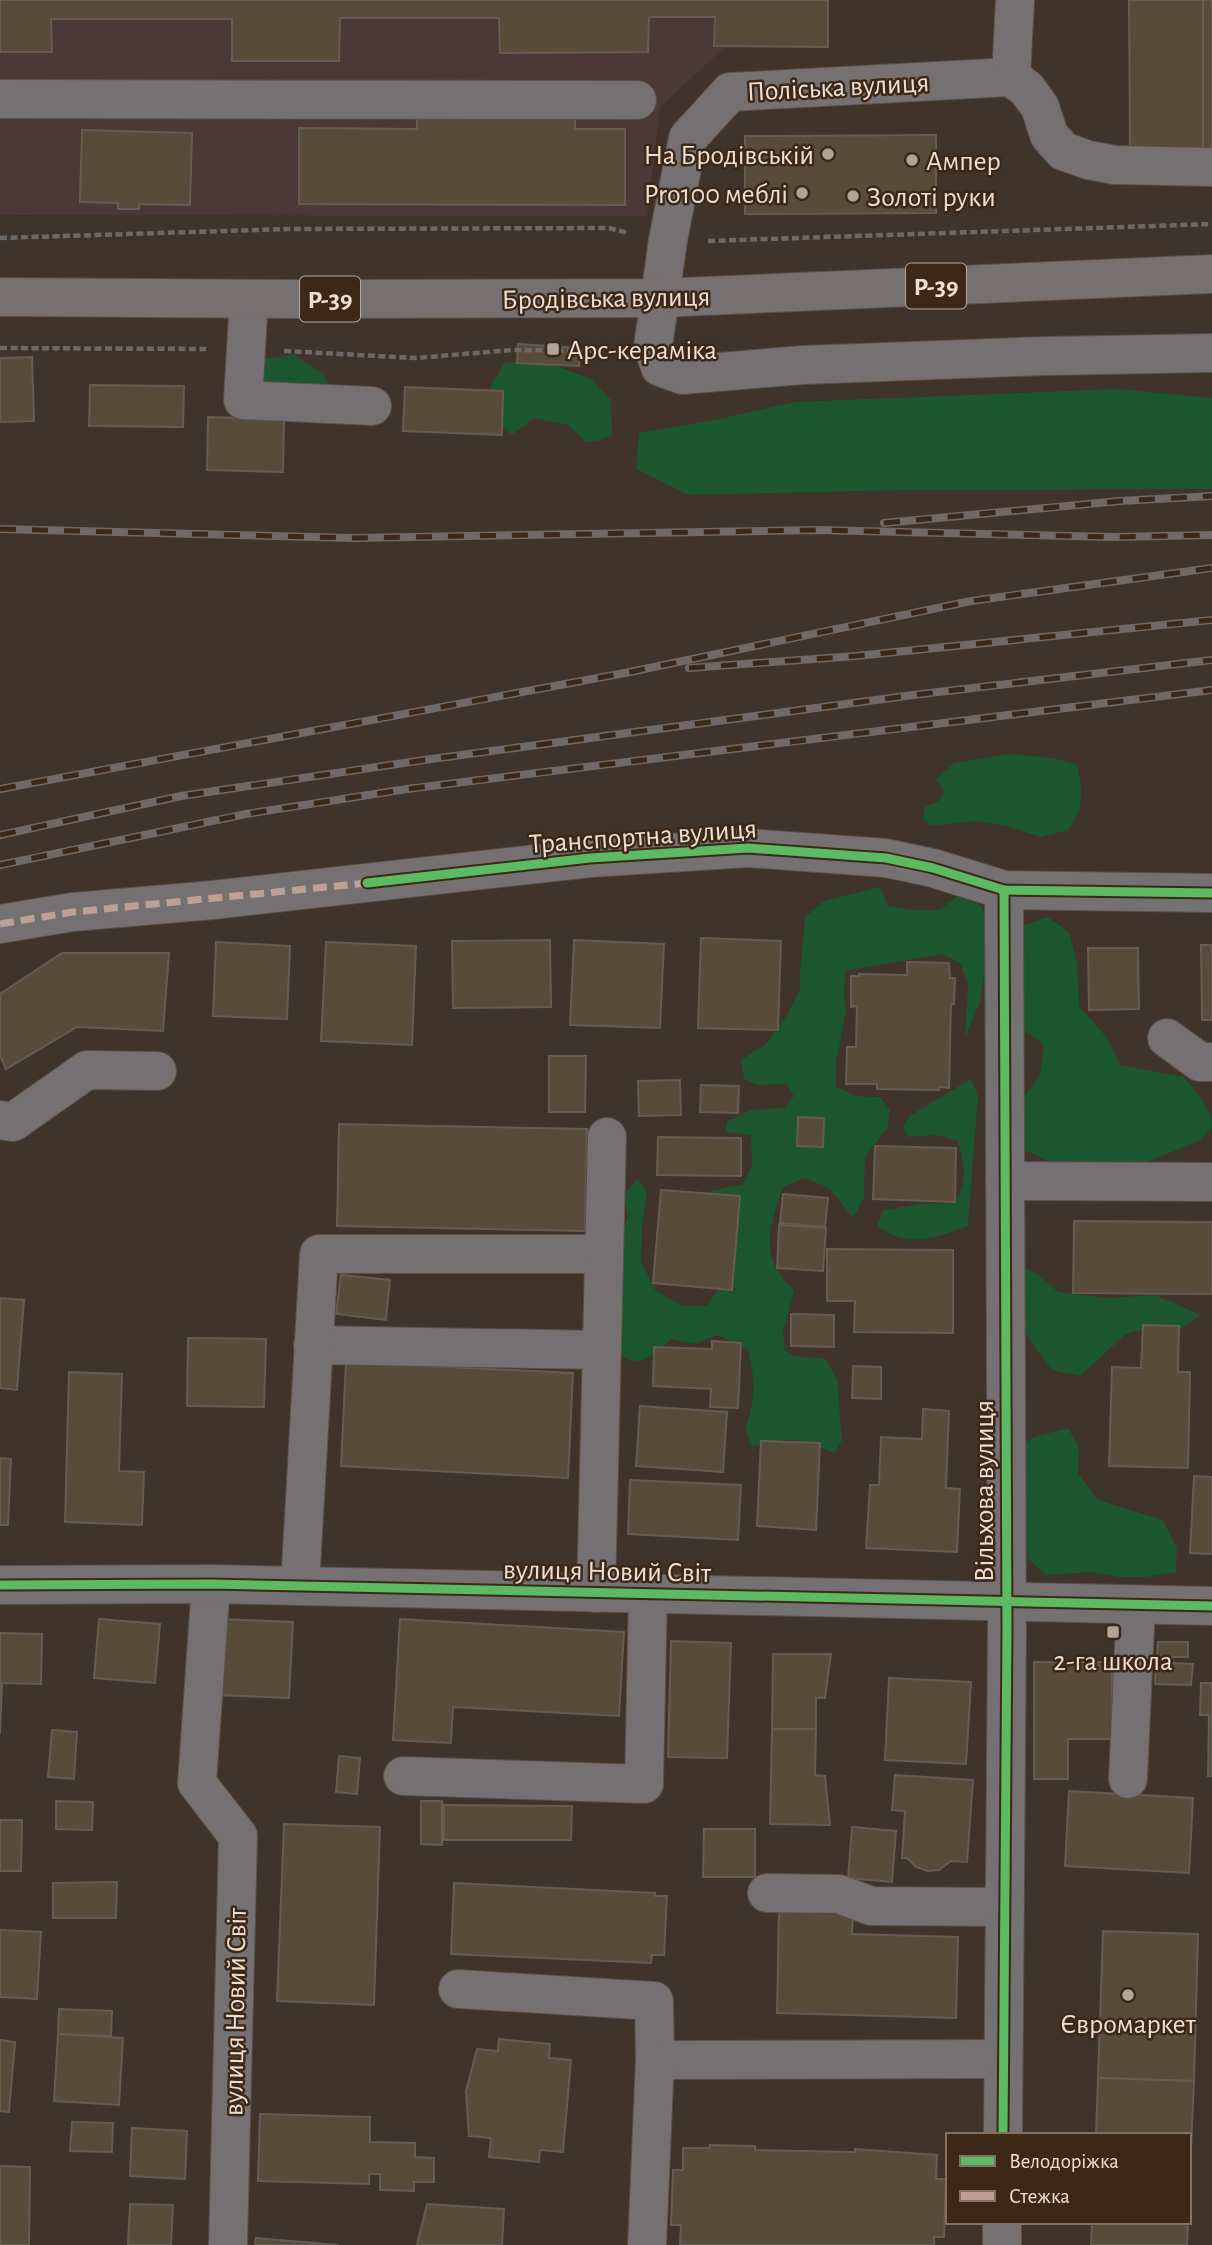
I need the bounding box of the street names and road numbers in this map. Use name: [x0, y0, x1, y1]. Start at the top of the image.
street label: Поліська вулиця: [746, 69, 930, 107]
road number: Р-39: [906, 264, 966, 308]
road number: Р-39: [300, 276, 360, 322]
street label: Бродівська вулиця: [501, 283, 711, 315]
street label: Транспортна вулиця: [528, 815, 758, 859]
street label: Вільхова вулиця: [971, 1400, 999, 1582]
street label: вулиця Новий Світ: [503, 1556, 712, 1588]
street label: вулиця Новий Світ: [220, 1907, 252, 2116]

